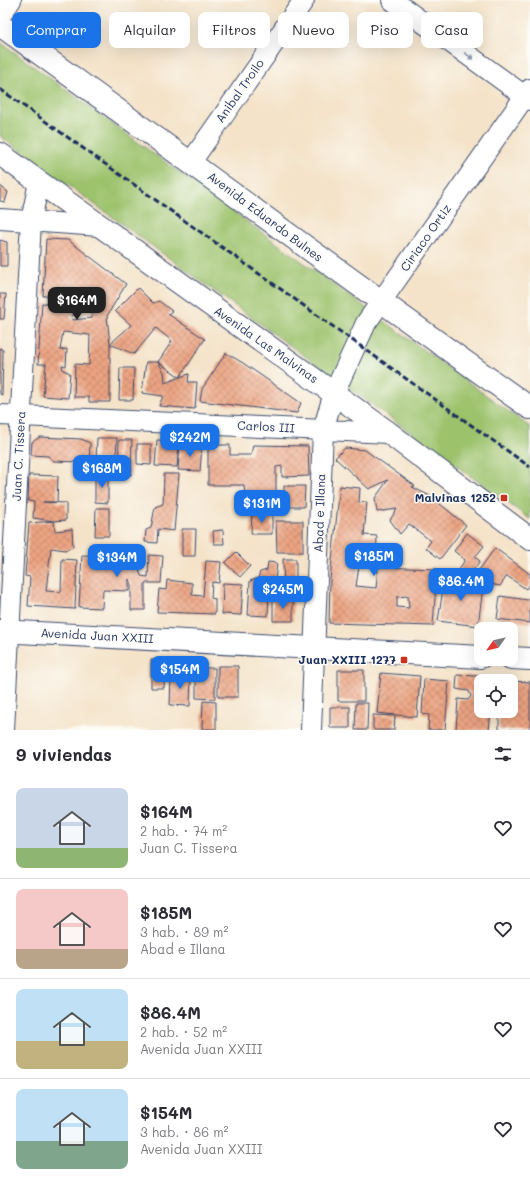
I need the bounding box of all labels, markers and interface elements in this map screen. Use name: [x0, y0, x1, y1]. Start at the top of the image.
chip: Comprar: [12, 12, 101, 48]
chip: Alquilar: [109, 12, 190, 48]
chip: Filtros: [198, 12, 270, 48]
chip: Nuevo: [278, 12, 349, 48]
chip: Piso: [357, 12, 413, 48]
chip: Casa: [421, 12, 483, 48]
one-way arrow: [464, 52, 474, 60]
street label: Anibal Troilo: [211, 55, 267, 125]
street label: Avenida Eduardo Bulnes: [205, 168, 327, 265]
street label: Ciriaco Ortiz: [396, 200, 454, 274]
pin: $164M: [49, 287, 105, 321]
text: $164M: [57, 291, 97, 308]
street label: Avenida Las Malvinas: [211, 302, 322, 386]
street label: Juan C. Tissera: [8, 411, 28, 501]
street label: Carlos III: [237, 417, 295, 435]
pin: $242M: [162, 424, 218, 458]
text: $242M: [169, 428, 211, 445]
pin: $168M: [74, 455, 130, 489]
text: $168M: [82, 459, 122, 476]
street label: Abad e Illana: [310, 473, 328, 553]
place label: Malvinas 1252: [415, 489, 496, 505]
pin: $131M: [234, 490, 290, 524]
marker: Malvinas 1252: [499, 493, 509, 503]
text: $131M: [243, 494, 281, 511]
pin: $185M: [346, 543, 402, 577]
pin: $134M: [89, 544, 145, 578]
text: $185M: [354, 547, 394, 564]
text: $134M: [97, 548, 137, 565]
pin: $86.4M: [428, 568, 494, 602]
text: $86.4M: [438, 572, 484, 589]
pin: $245M: [255, 576, 311, 610]
text: $245M: [262, 580, 304, 597]
north arrow: [474, 622, 518, 666]
map controls: [474, 622, 518, 718]
street label: Avenida Juan XXIII: [40, 624, 154, 646]
place label: Juan XXIII 1277: [298, 651, 396, 667]
marker: Juan XXIII 1277: [399, 655, 409, 665]
pin: $154M: [152, 656, 208, 690]
text: $154M: [160, 660, 200, 677]
button: locate: [474, 674, 518, 718]
text: 9 viviendas: [16, 743, 112, 765]
icon: filters: [492, 743, 514, 765]
text: $164M: [140, 800, 193, 822]
icon: home: [48, 804, 96, 852]
icon: heart: [492, 817, 514, 839]
text: 2 hab. · 74 m²: [140, 822, 227, 839]
text: Juan C. Tissera: [140, 839, 238, 856]
text: $185M: [140, 901, 192, 923]
icon: home: [48, 905, 96, 953]
icon: heart: [492, 918, 514, 940]
text: 3 hab. · 89 m²: [140, 923, 228, 940]
text: Abad e Illana: [140, 940, 226, 957]
text: $86.4M: [140, 1001, 201, 1023]
icon: home: [48, 1005, 96, 1053]
icon: heart: [492, 1018, 514, 1040]
text: 2 hab. · 52 m²: [140, 1023, 227, 1040]
text: Avenida Juan XXIII: [140, 1040, 262, 1057]
text: $154M: [140, 1101, 193, 1123]
icon: home: [48, 1105, 96, 1153]
icon: heart: [492, 1118, 514, 1140]
text: 3 hab. · 86 m²: [140, 1123, 228, 1140]
text: Avenida Juan XXIII: [140, 1140, 262, 1157]

